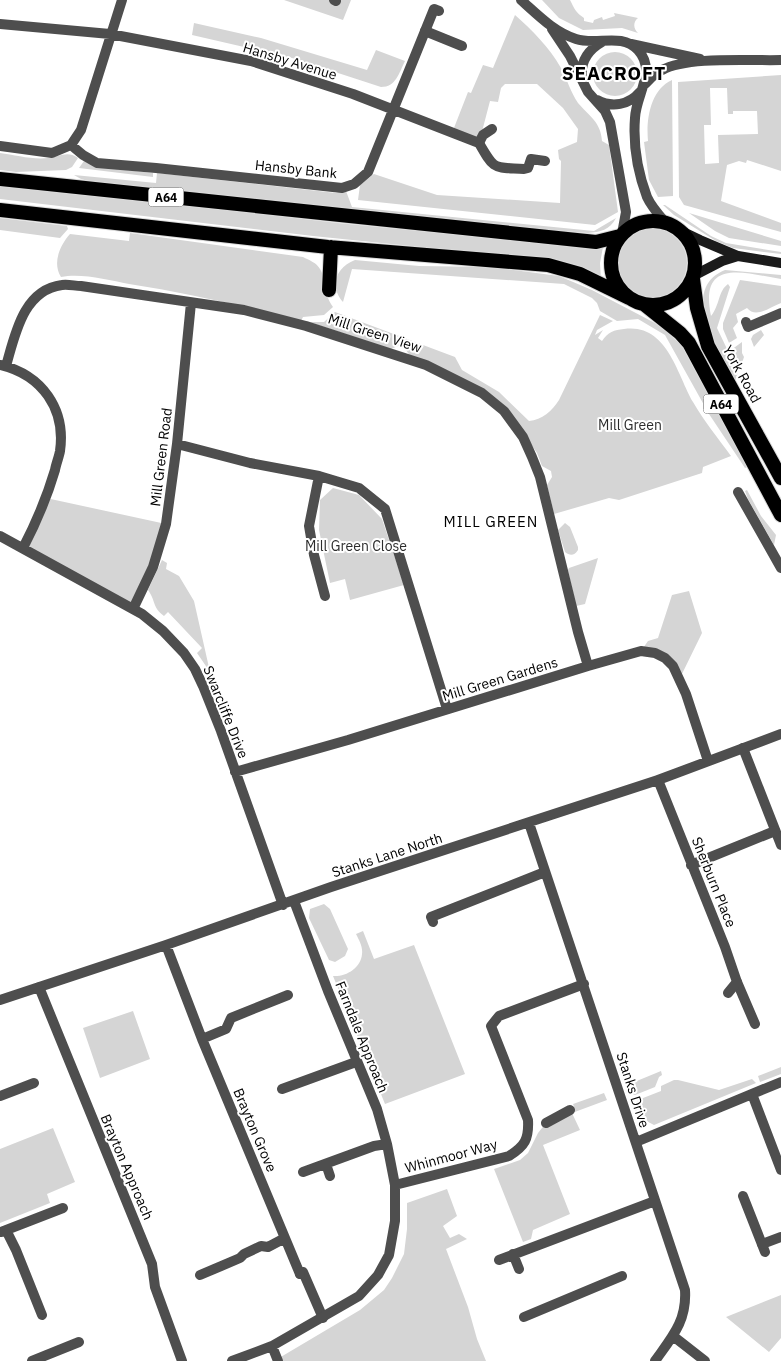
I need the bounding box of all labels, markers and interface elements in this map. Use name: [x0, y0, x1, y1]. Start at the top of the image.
street label: Hansby Avenue: [241, 38, 339, 84]
district label: SEACROFT: [562, 61, 666, 85]
street label: Hansby Bank: [254, 156, 339, 182]
road number: A64: [148, 188, 184, 206]
street label: Mill Green View: [326, 309, 424, 357]
street label: York Road: [719, 342, 765, 406]
road number: A64: [704, 394, 738, 414]
street label: Mill Green Road: [146, 407, 176, 507]
park label: Mill Green: [598, 416, 662, 434]
district label: MILL GREEN: [444, 512, 538, 531]
park label: Mill Green Close: [305, 537, 407, 555]
street label: Mill Green Gardens: [440, 653, 560, 705]
street label: Swarcliffe Drive: [199, 663, 253, 761]
street label: Stanks Lane North: [330, 829, 444, 881]
street label: Sherburn Place: [688, 834, 740, 930]
street label: Farndale Approach: [331, 979, 393, 1095]
street label: Stanks Drive: [612, 1050, 654, 1130]
street label: Brayton Grove: [229, 1085, 281, 1175]
street label: Brayton Approach: [97, 1111, 157, 1223]
street label: Whinmoor Way: [403, 1135, 499, 1177]

